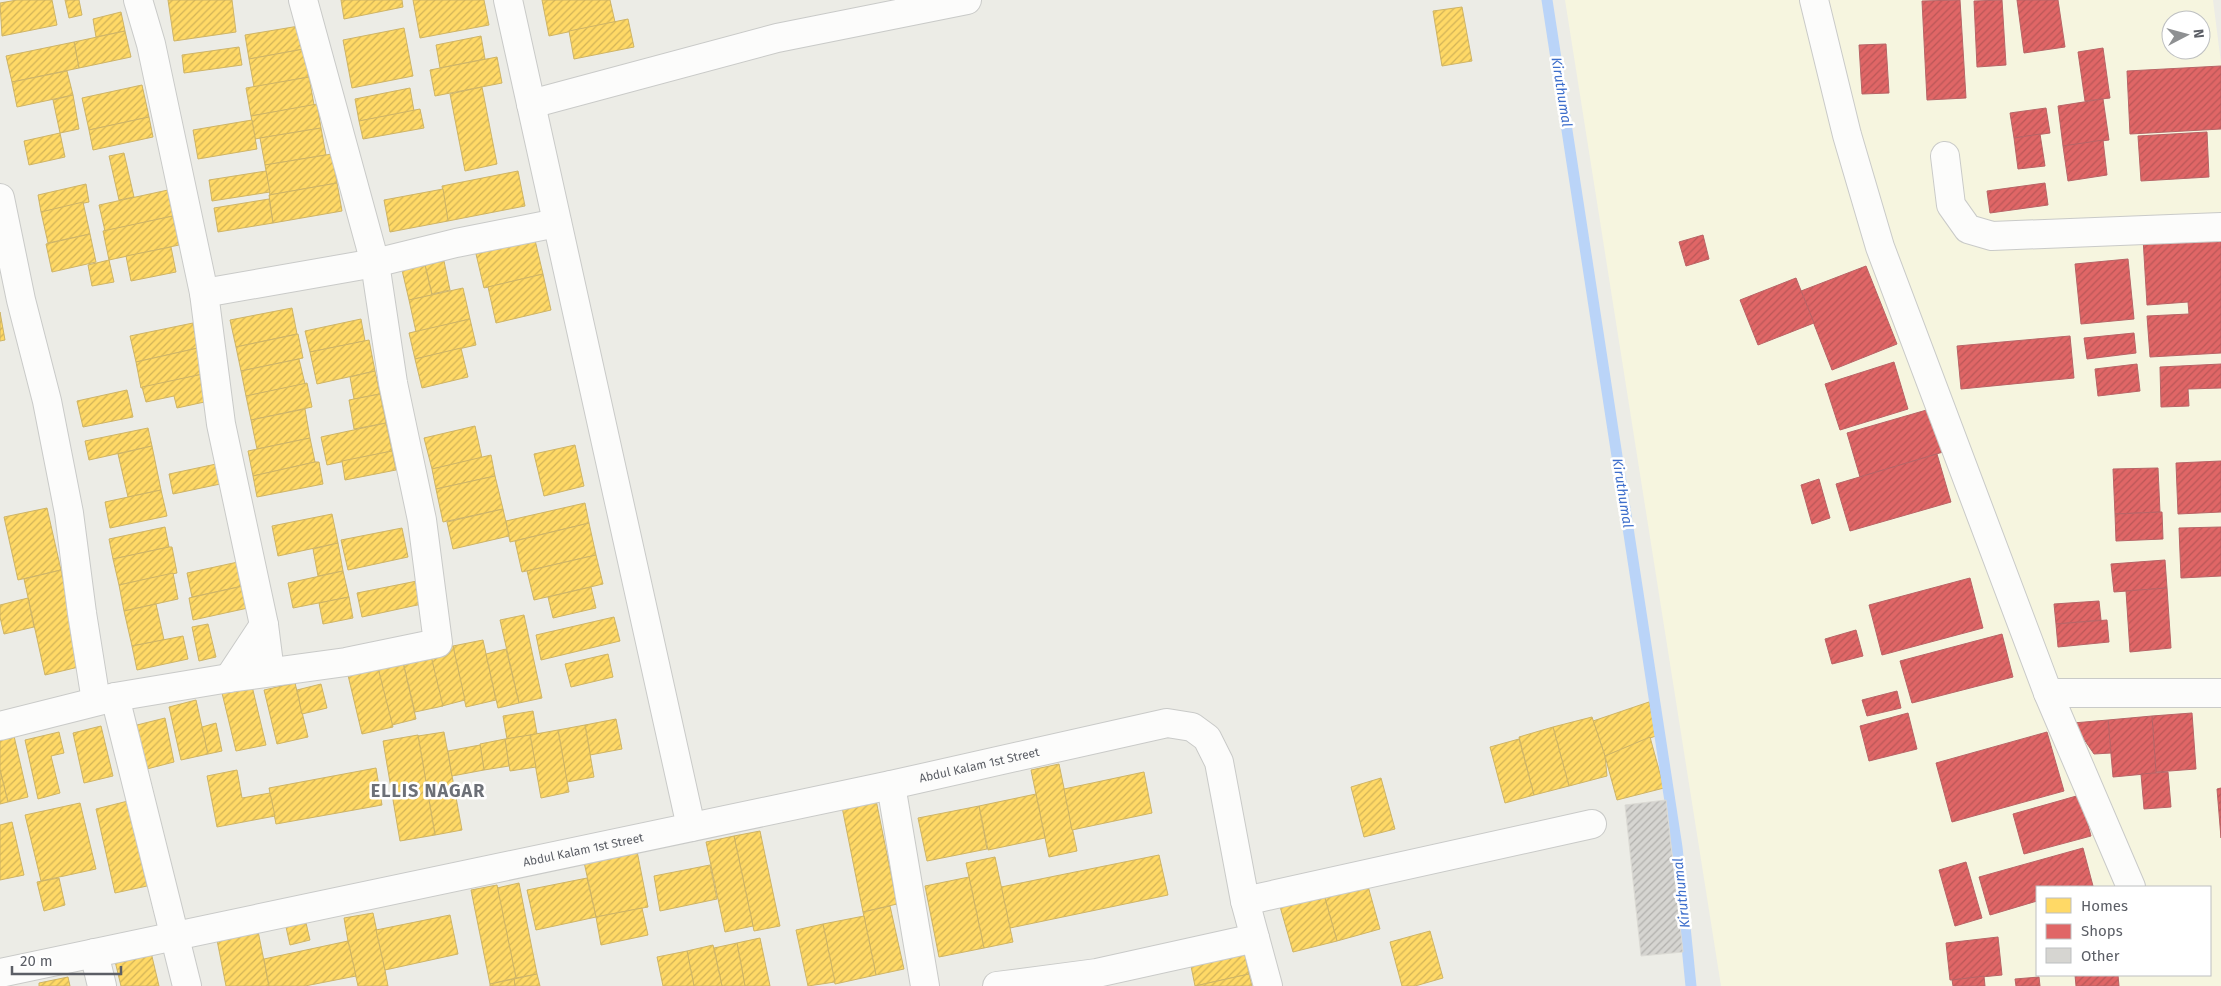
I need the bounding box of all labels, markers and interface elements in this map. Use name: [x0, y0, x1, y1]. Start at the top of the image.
north arrow: [2161, 10, 2211, 60]
text: N: [2189, 28, 2207, 39]
water label: Kiruthumal: [1548, 56, 1575, 128]
water label: Kiruthumal: [1609, 457, 1636, 529]
street label: Abdul Kalam 1st Street: [918, 745, 1041, 785]
district label: ELLIS NAGAR: [371, 780, 485, 802]
street label: Abdul Kalam 1st Street: [522, 830, 645, 869]
water label: Kiruthumal: [1669, 857, 1694, 929]
legend: [2036, 886, 2211, 976]
text: Homes: [2081, 897, 2128, 915]
text: Shops: [2081, 922, 2123, 940]
scale bar: [12, 944, 121, 976]
text: Other: [2081, 947, 2120, 965]
text: 20 m: [20, 952, 53, 970]

